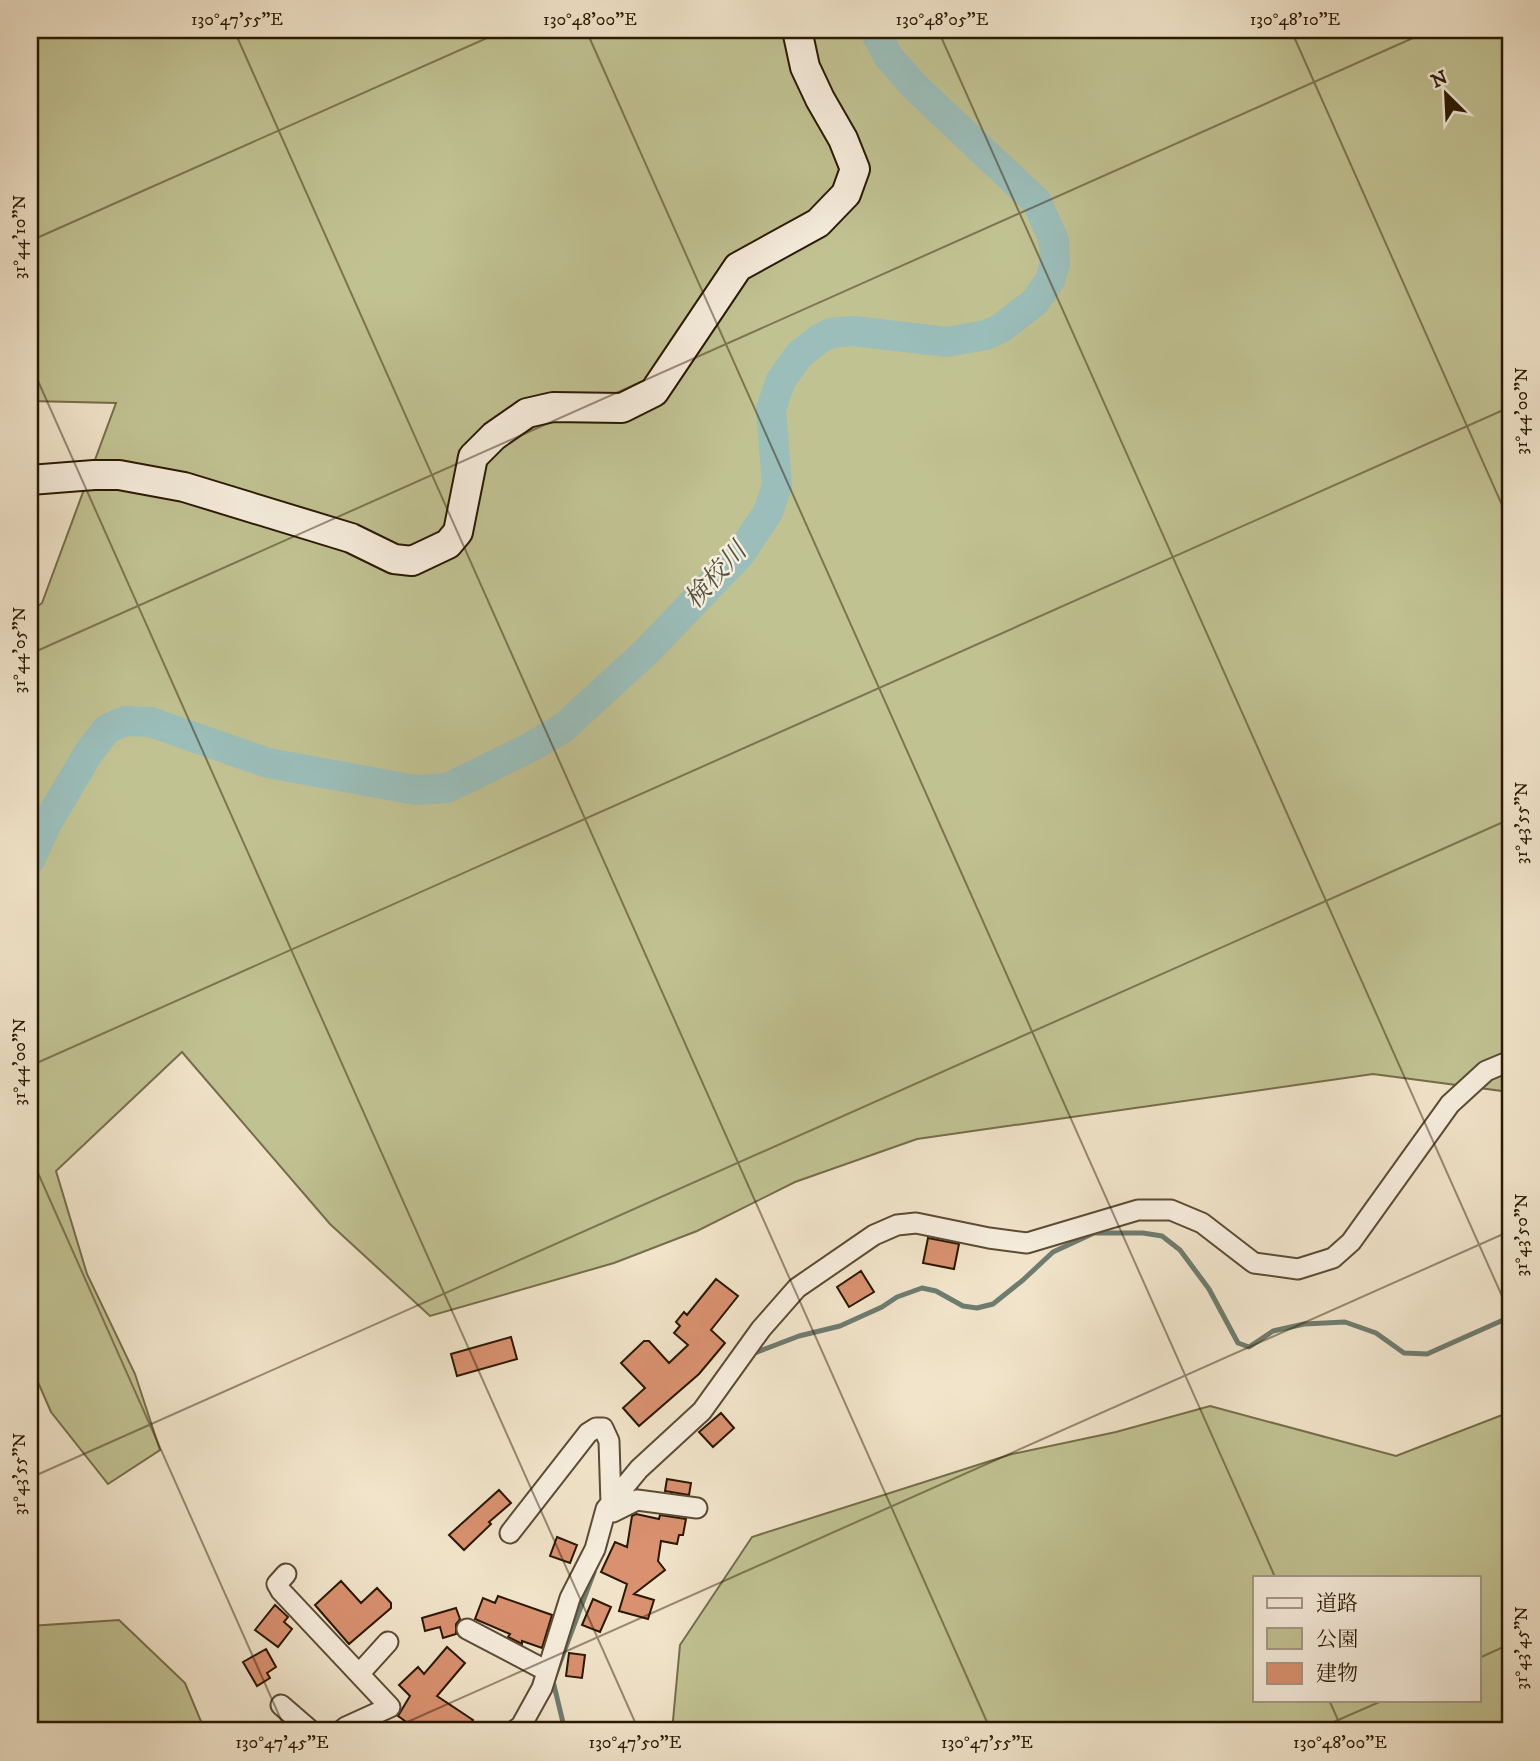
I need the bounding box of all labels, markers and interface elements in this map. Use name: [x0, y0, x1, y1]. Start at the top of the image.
text: 130°47'55"E: [191, 9, 283, 31]
text: 130°48'00"E: [543, 9, 637, 31]
text: 130°48'05"E: [895, 9, 989, 31]
text: 130°48'10"E: [1250, 9, 1341, 31]
north arrow: [1410, 60, 1480, 130]
text: N: [1428, 66, 1452, 94]
text: 31°44'10"N: [9, 195, 31, 279]
text: 31°44'00"N: [1511, 367, 1533, 455]
water label: 検校川: [678, 534, 756, 616]
text: 31°44'05"N: [9, 606, 31, 693]
text: 31°43'55"N: [1511, 782, 1533, 864]
text: 31°44'00"N: [9, 1018, 31, 1106]
text: 31°43'50"N: [1511, 1193, 1533, 1277]
text: 31°43'55"N: [9, 1433, 31, 1515]
legend: [1253, 1576, 1480, 1702]
text: 道路: [1316, 1591, 1358, 1617]
text: 31°43'45"N: [1511, 1606, 1533, 1690]
text: 公園: [1316, 1627, 1358, 1653]
text: 建物: [1316, 1661, 1358, 1687]
text: 130°47'45"E: [235, 1732, 329, 1754]
text: 130°47'50"E: [589, 1732, 682, 1754]
text: 130°47'55"E: [941, 1732, 1033, 1754]
text: 130°48'00"E: [1293, 1732, 1387, 1754]

